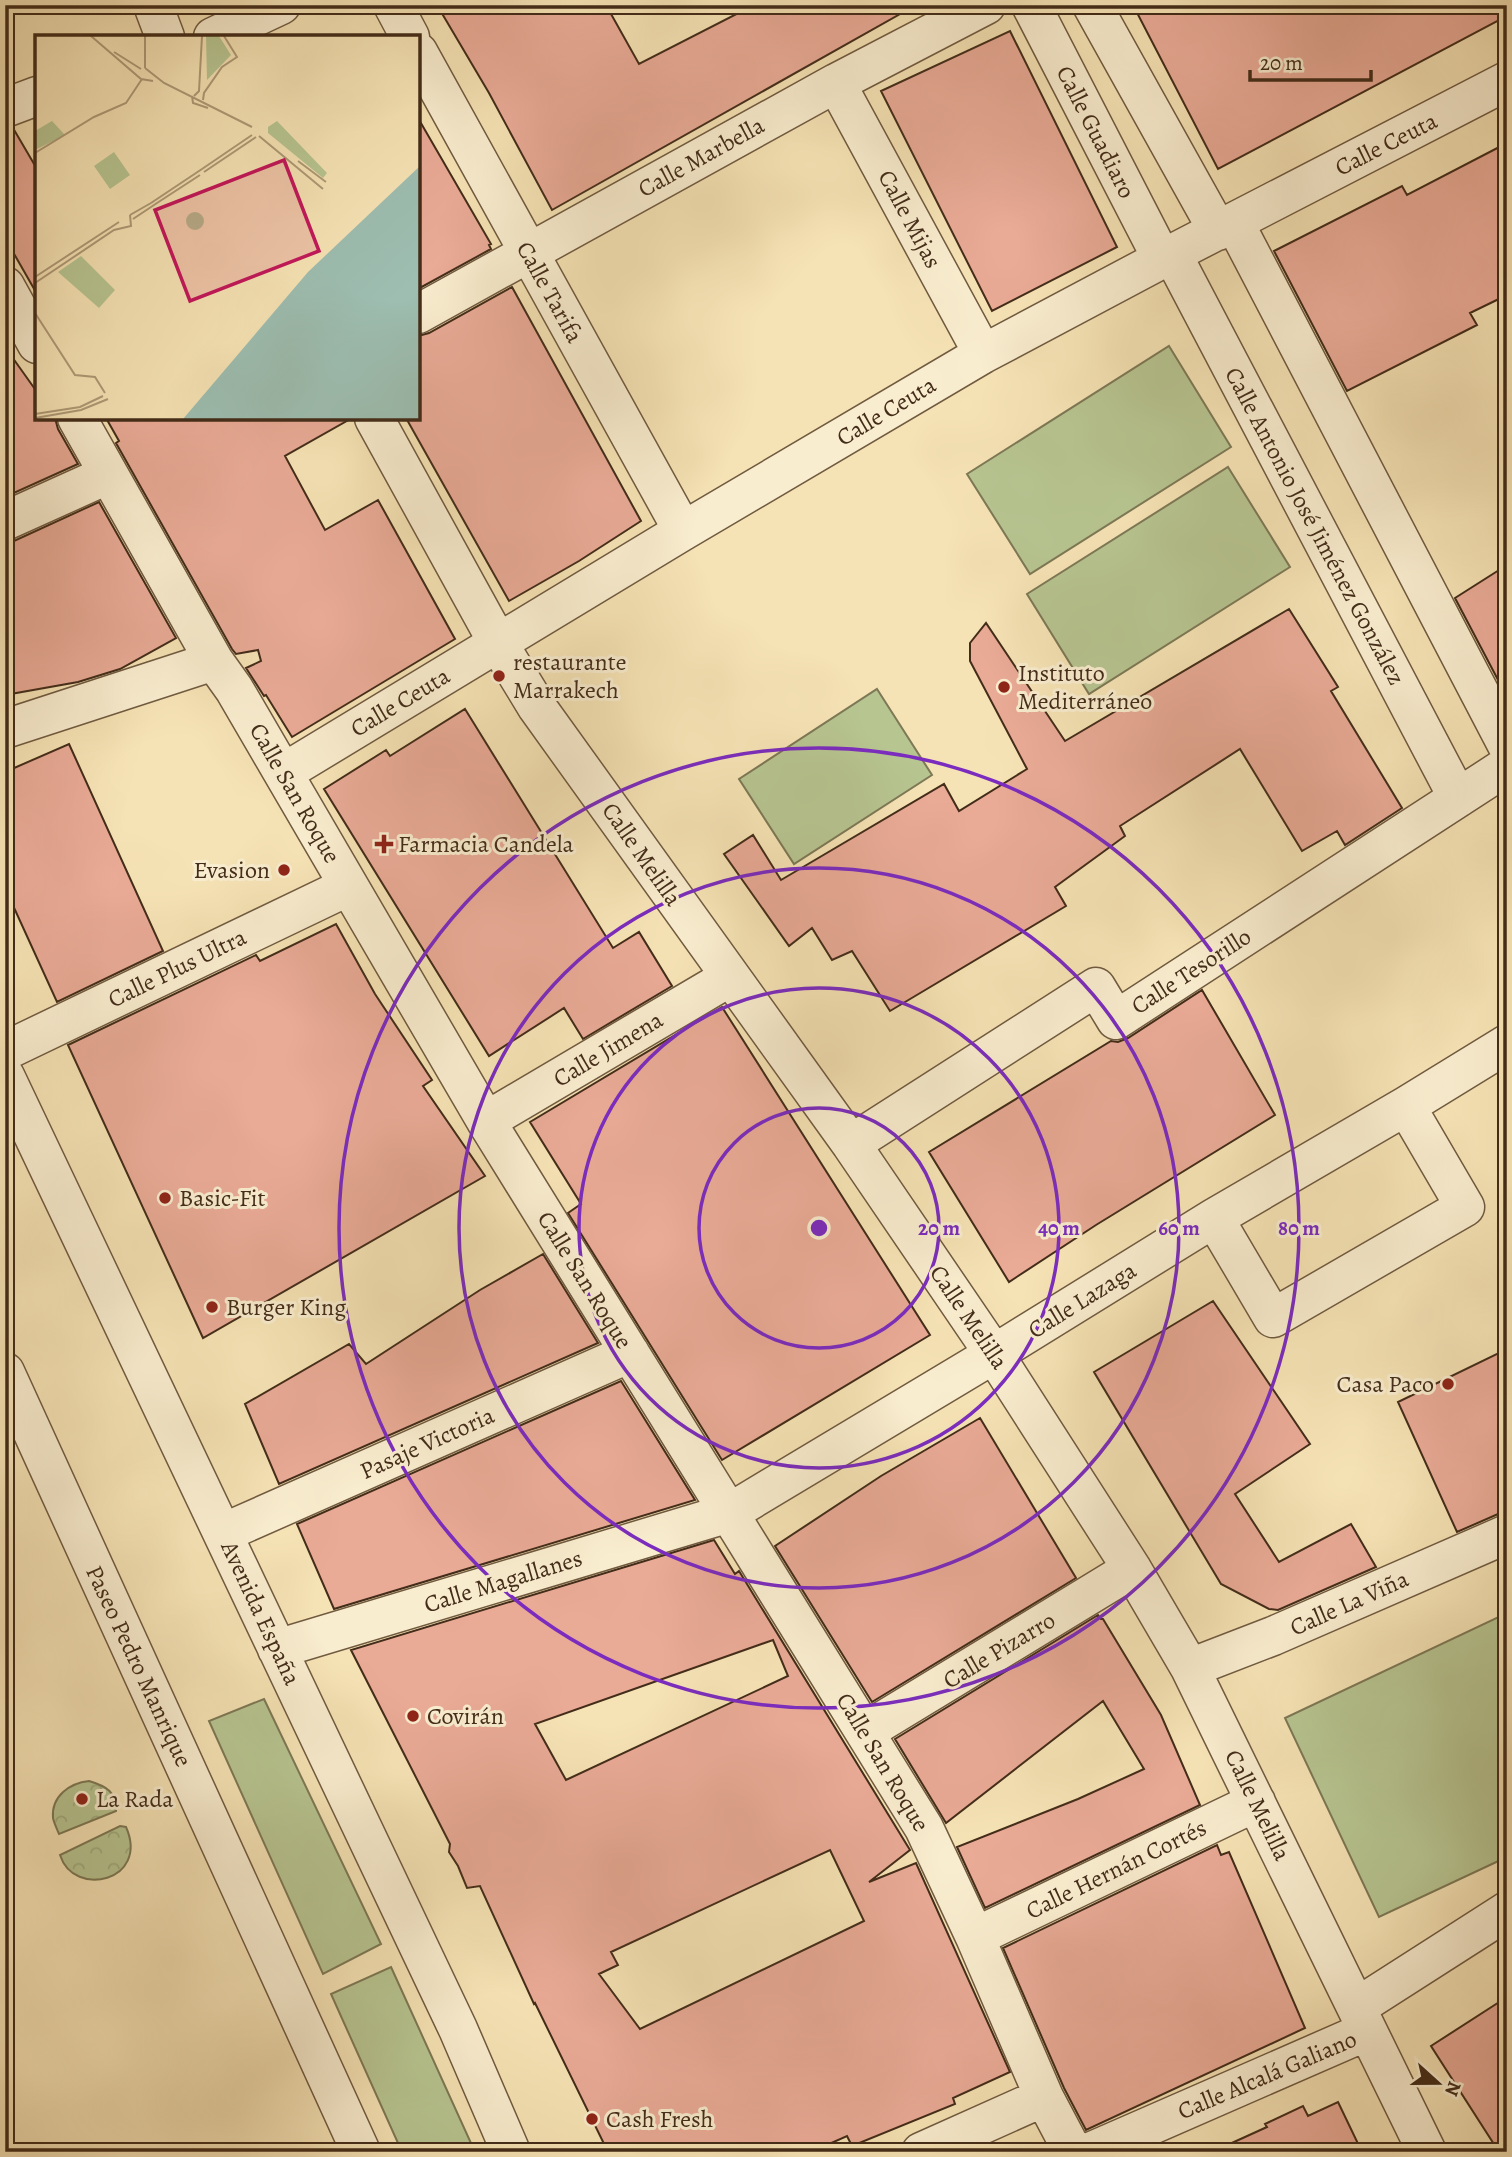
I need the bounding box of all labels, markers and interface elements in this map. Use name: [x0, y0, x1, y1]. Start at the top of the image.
inset map: [35, 35, 420, 420]
scale bar: [1250, 38, 1370, 82]
text: 20 m: [1260, 49, 1303, 77]
street label: Calle Guadiaro: [1049, 60, 1143, 204]
street label: Calle Ceuta: [1329, 104, 1443, 183]
street label: Calle Marbella: [632, 109, 771, 205]
street label: Calle Mijas: [871, 164, 949, 274]
street label: Calle Tarifa: [509, 236, 591, 349]
street label: Calle Antonio José Jiménez González: [1217, 361, 1413, 691]
street label: Calle Ceuta: [830, 368, 942, 453]
place label: restaurante Marrakech: [513, 646, 626, 706]
place label: Instituto Mediterráneo: [1018, 657, 1152, 717]
street label: Calle Ceuta: [344, 659, 456, 744]
marker: restaurante Marrakech: [491, 668, 507, 684]
marker: Instituto Mediterráneo: [996, 679, 1012, 695]
street label: Calle San Roque: [242, 717, 348, 869]
street label: Calle Melilla: [595, 796, 690, 913]
place label: Farmacia Candela: [398, 828, 575, 860]
marker: Farmacia Candela: [376, 836, 392, 852]
place label: Evasion: [194, 854, 270, 886]
marker: Evasion: [276, 862, 292, 878]
street label: Calle Plus Ultra: [103, 920, 252, 1015]
street label: Calle Tesorillo: [1125, 920, 1257, 1022]
street label: Calle Jimena: [547, 1003, 669, 1094]
place label: Basic-Fit: [179, 1182, 266, 1214]
marker: Basic-Fit: [157, 1190, 173, 1206]
street label: Calle San Roque: [530, 1205, 640, 1355]
text: 20 m: [918, 1214, 960, 1242]
text: 40 m: [1038, 1214, 1080, 1242]
text: 60 m: [1158, 1214, 1200, 1242]
text: 80 m: [1278, 1214, 1320, 1242]
centre of rings: [807, 1216, 831, 1240]
street label: Calle Lazaga: [1022, 1254, 1143, 1346]
street label: Calle Melilla: [922, 1258, 1016, 1376]
place label: Burger King: [226, 1291, 346, 1323]
marker: Burger King: [204, 1299, 220, 1315]
place label: Casa Paco: [1337, 1368, 1434, 1400]
marker: Casa Paco: [1440, 1376, 1456, 1392]
street label: Pasaje Victoria: [355, 1399, 500, 1487]
street label: Avenida España: [213, 1535, 309, 1691]
street label: Calle Magallanes: [420, 1542, 586, 1620]
street label: Paseo Pedro Manrique: [78, 1560, 200, 1772]
street label: Calle La Viña: [1285, 1562, 1414, 1643]
street label: Calle Pizarro: [937, 1604, 1061, 1696]
street label: Calle San Roque: [829, 1687, 937, 1837]
place label: Covirán: [427, 1700, 504, 1732]
marker: Covirán: [405, 1708, 421, 1724]
street label: Calle Melilla: [1217, 1744, 1299, 1866]
place label: La Rada: [96, 1783, 174, 1815]
marker: La Rada: [74, 1791, 90, 1807]
street label: Calle Hernán Cortés: [1020, 1811, 1212, 1927]
street label: Calle Alcalá Galiano: [1173, 2023, 1361, 2127]
north arrow: [1404, 2048, 1474, 2118]
text: N: [1438, 2078, 1468, 2100]
place label: Cash Fresh: [606, 2103, 714, 2135]
marker: Cash Fresh: [584, 2111, 600, 2127]

